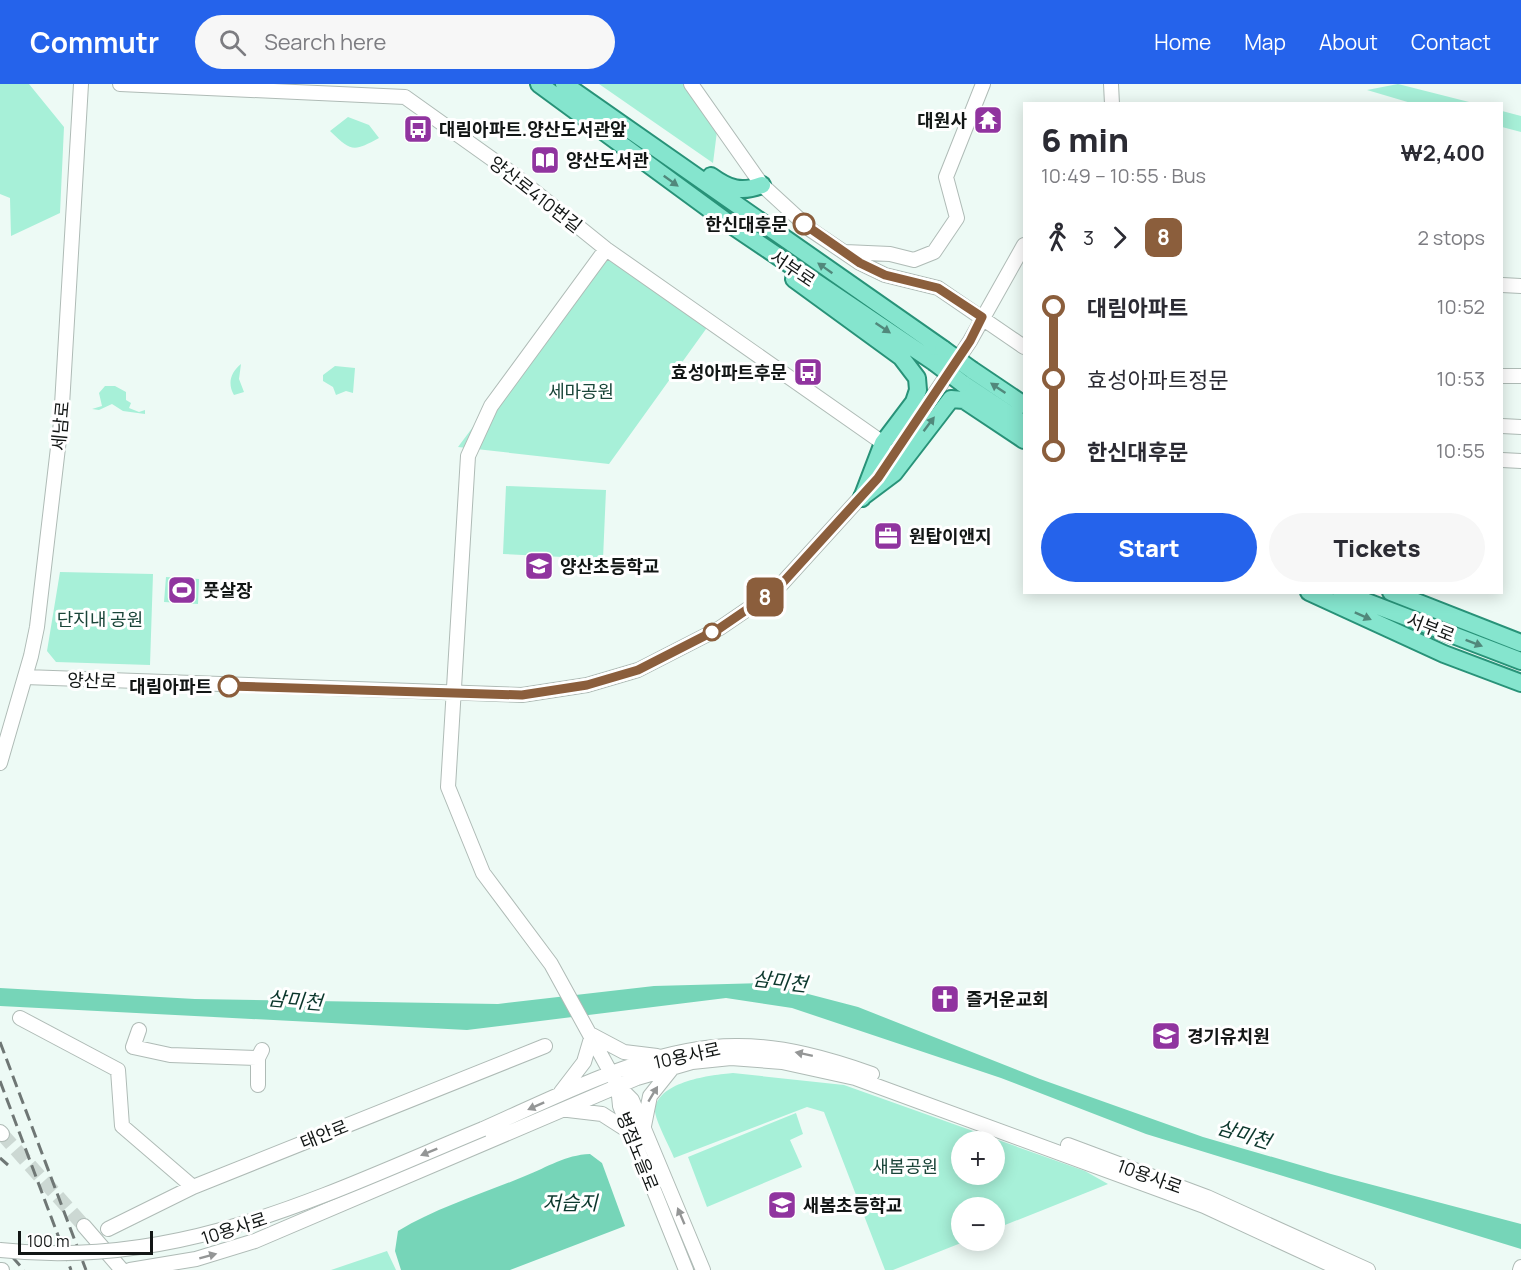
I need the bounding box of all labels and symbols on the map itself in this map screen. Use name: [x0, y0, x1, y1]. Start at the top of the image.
temple icon: 대원사: [972, 104, 1004, 136]
place label: 대원사: [917, 108, 967, 132]
bus stop icon: 대림아파트.양산도서관앞: [402, 113, 434, 145]
place label: 대림아파트.양산도서관앞: [439, 117, 627, 141]
library icon: 양산도서관: [529, 144, 561, 176]
place label: 양산도서관: [566, 148, 649, 172]
street label: 양산로410번길: [485, 150, 587, 238]
one-way arrow: [662, 175, 678, 187]
place label: 한신대후문: [705, 212, 788, 236]
marker: 한신대후문: [793, 213, 815, 235]
street label: 서부로: [766, 244, 820, 292]
one-way arrow: [817, 263, 833, 274]
one-way arrow: [874, 322, 890, 334]
bus stop icon: 효성아파트후문: [792, 356, 824, 388]
place label: 효성아파트후문: [671, 360, 787, 384]
park label: 세마공원: [548, 379, 614, 403]
one-way arrow: [990, 382, 1007, 393]
street label: 세남로: [46, 400, 74, 452]
one-way arrow: [923, 417, 935, 433]
office icon: 원탑이앤지: [872, 520, 904, 552]
place label: 원탑이앤지: [909, 524, 992, 548]
school or university icon: 양산초등학교: [523, 550, 555, 582]
place label: 양산초등학교: [560, 554, 659, 578]
sports icon: 풋살장: [166, 574, 198, 606]
place label: 풋살장: [203, 578, 253, 602]
line badge: 8: [746, 578, 784, 616]
park label: 단지내 공원: [57, 607, 143, 631]
street label: 서부로: [1404, 607, 1458, 647]
one-way arrow: [1354, 611, 1372, 621]
unlabelled marker: [703, 623, 721, 641]
one-way arrow: [1465, 639, 1483, 649]
street label: 양산로: [67, 667, 117, 693]
place label: 대림아파트: [129, 674, 212, 698]
marker: 대림아파트: [218, 675, 240, 697]
water label: 삼미천: [751, 964, 812, 998]
church icon: 즐거운교회: [929, 983, 961, 1015]
water label: 삼미천: [266, 984, 326, 1016]
place label: 즐거운교회: [966, 987, 1049, 1011]
school or university icon: 경기유치원: [1150, 1020, 1182, 1052]
place label: 경기유치원: [1187, 1024, 1270, 1048]
street label: 10용사로: [651, 1036, 723, 1074]
one-way arrow: [794, 1049, 813, 1058]
one-way arrow: [647, 1086, 658, 1102]
one-way arrow: [526, 1101, 544, 1111]
street label: 병점노을로: [611, 1108, 665, 1194]
water label: 삼미천: [1214, 1113, 1277, 1156]
street label: 태안로: [296, 1114, 352, 1154]
one-way arrow: [420, 1148, 438, 1157]
street label: 10용사로: [1114, 1153, 1186, 1199]
park label: 새봄공원: [872, 1154, 938, 1178]
water label: 저습지: [542, 1189, 599, 1216]
school or university icon: 새봄초등학교: [766, 1189, 798, 1221]
place label: 새봄초등학교: [803, 1193, 902, 1217]
street label: 10용사로: [198, 1206, 270, 1250]
one-way arrow: [676, 1207, 685, 1225]
scale bar: [18, 1228, 153, 1256]
one-way arrow: [199, 1250, 217, 1260]

